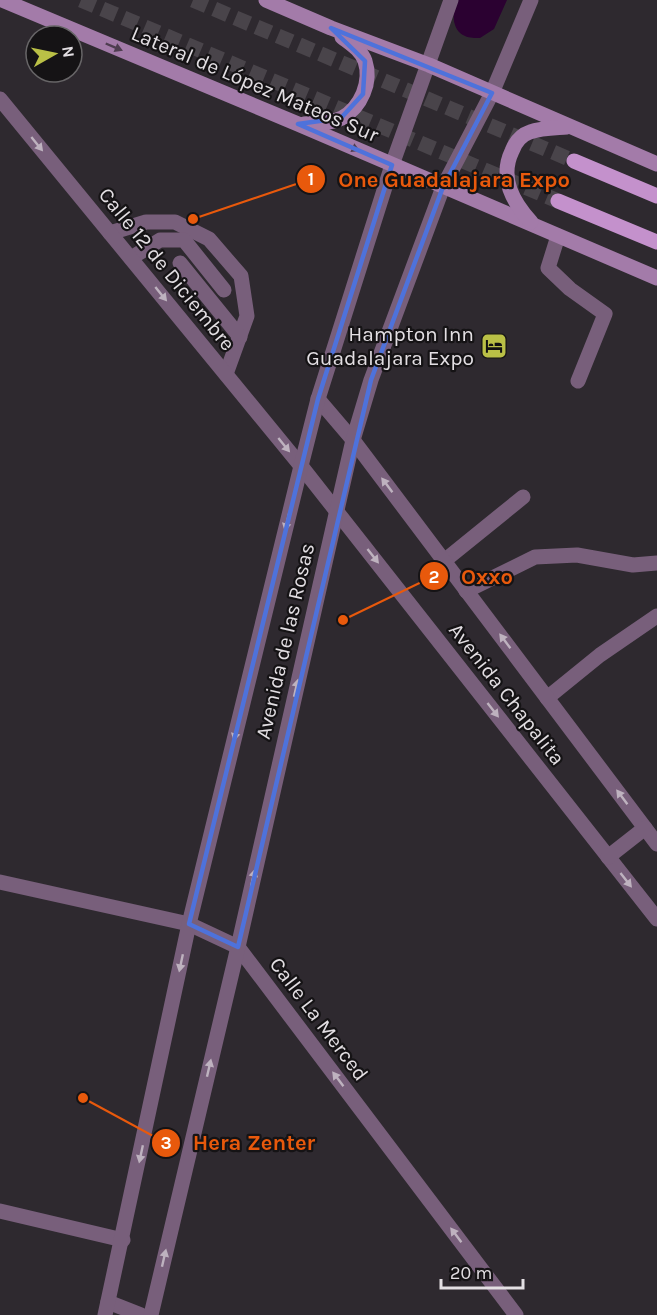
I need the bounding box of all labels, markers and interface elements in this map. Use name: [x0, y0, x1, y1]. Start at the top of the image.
street label: Lateral de López Mateos Sur: [128, 21, 383, 147]
north arrow: [24, 24, 84, 84]
one-way arrow: [105, 42, 123, 52]
text: N: [58, 45, 79, 59]
one-way arrow: [30, 136, 43, 151]
one-way arrow: [343, 143, 360, 152]
callout: One Guadalajara Expo: [296, 159, 582, 199]
text: One Guadalajara Expo: [338, 167, 570, 193]
text: 1: [308, 168, 314, 190]
street label: Calle 12 de Diciembre: [94, 183, 240, 355]
one-way arrow: [154, 287, 167, 302]
place label: Hampton Inn Guadalajara Expo: [306, 322, 474, 370]
hotel icon: Hampton Inn Guadalajara Expo: [479, 331, 509, 361]
one-way arrow: [278, 438, 290, 453]
one-way arrow: [381, 478, 393, 494]
one-way arrow: [281, 513, 291, 532]
street label: Avenida de las Rosas: [251, 541, 319, 741]
one-way arrow: [366, 549, 378, 564]
callout: Oxxo: [419, 556, 525, 596]
text: Oxxo: [461, 564, 513, 590]
text: 2: [429, 566, 439, 588]
street label: Avenida Chapalita: [444, 618, 570, 770]
one-way arrow: [499, 634, 511, 649]
one-way arrow: [292, 679, 302, 697]
one-way arrow: [486, 702, 499, 718]
one-way arrow: [230, 723, 240, 741]
one-way arrow: [616, 790, 628, 805]
one-way arrow: [249, 869, 259, 888]
one-way arrow: [619, 872, 632, 888]
street label: Calle La Merced: [265, 952, 373, 1086]
one-way arrow: [175, 953, 185, 972]
one-way arrow: [205, 1059, 215, 1078]
one-way arrow: [332, 1072, 344, 1088]
callout: Hera Zenter: [151, 1123, 327, 1163]
text: Hera Zenter: [193, 1130, 316, 1156]
text: 3: [160, 1132, 172, 1154]
one-way arrow: [136, 1144, 145, 1163]
one-way arrow: [450, 1227, 462, 1242]
one-way arrow: [160, 1249, 170, 1267]
scale bar: [441, 1252, 524, 1290]
text: 20 m: [450, 1262, 492, 1284]

